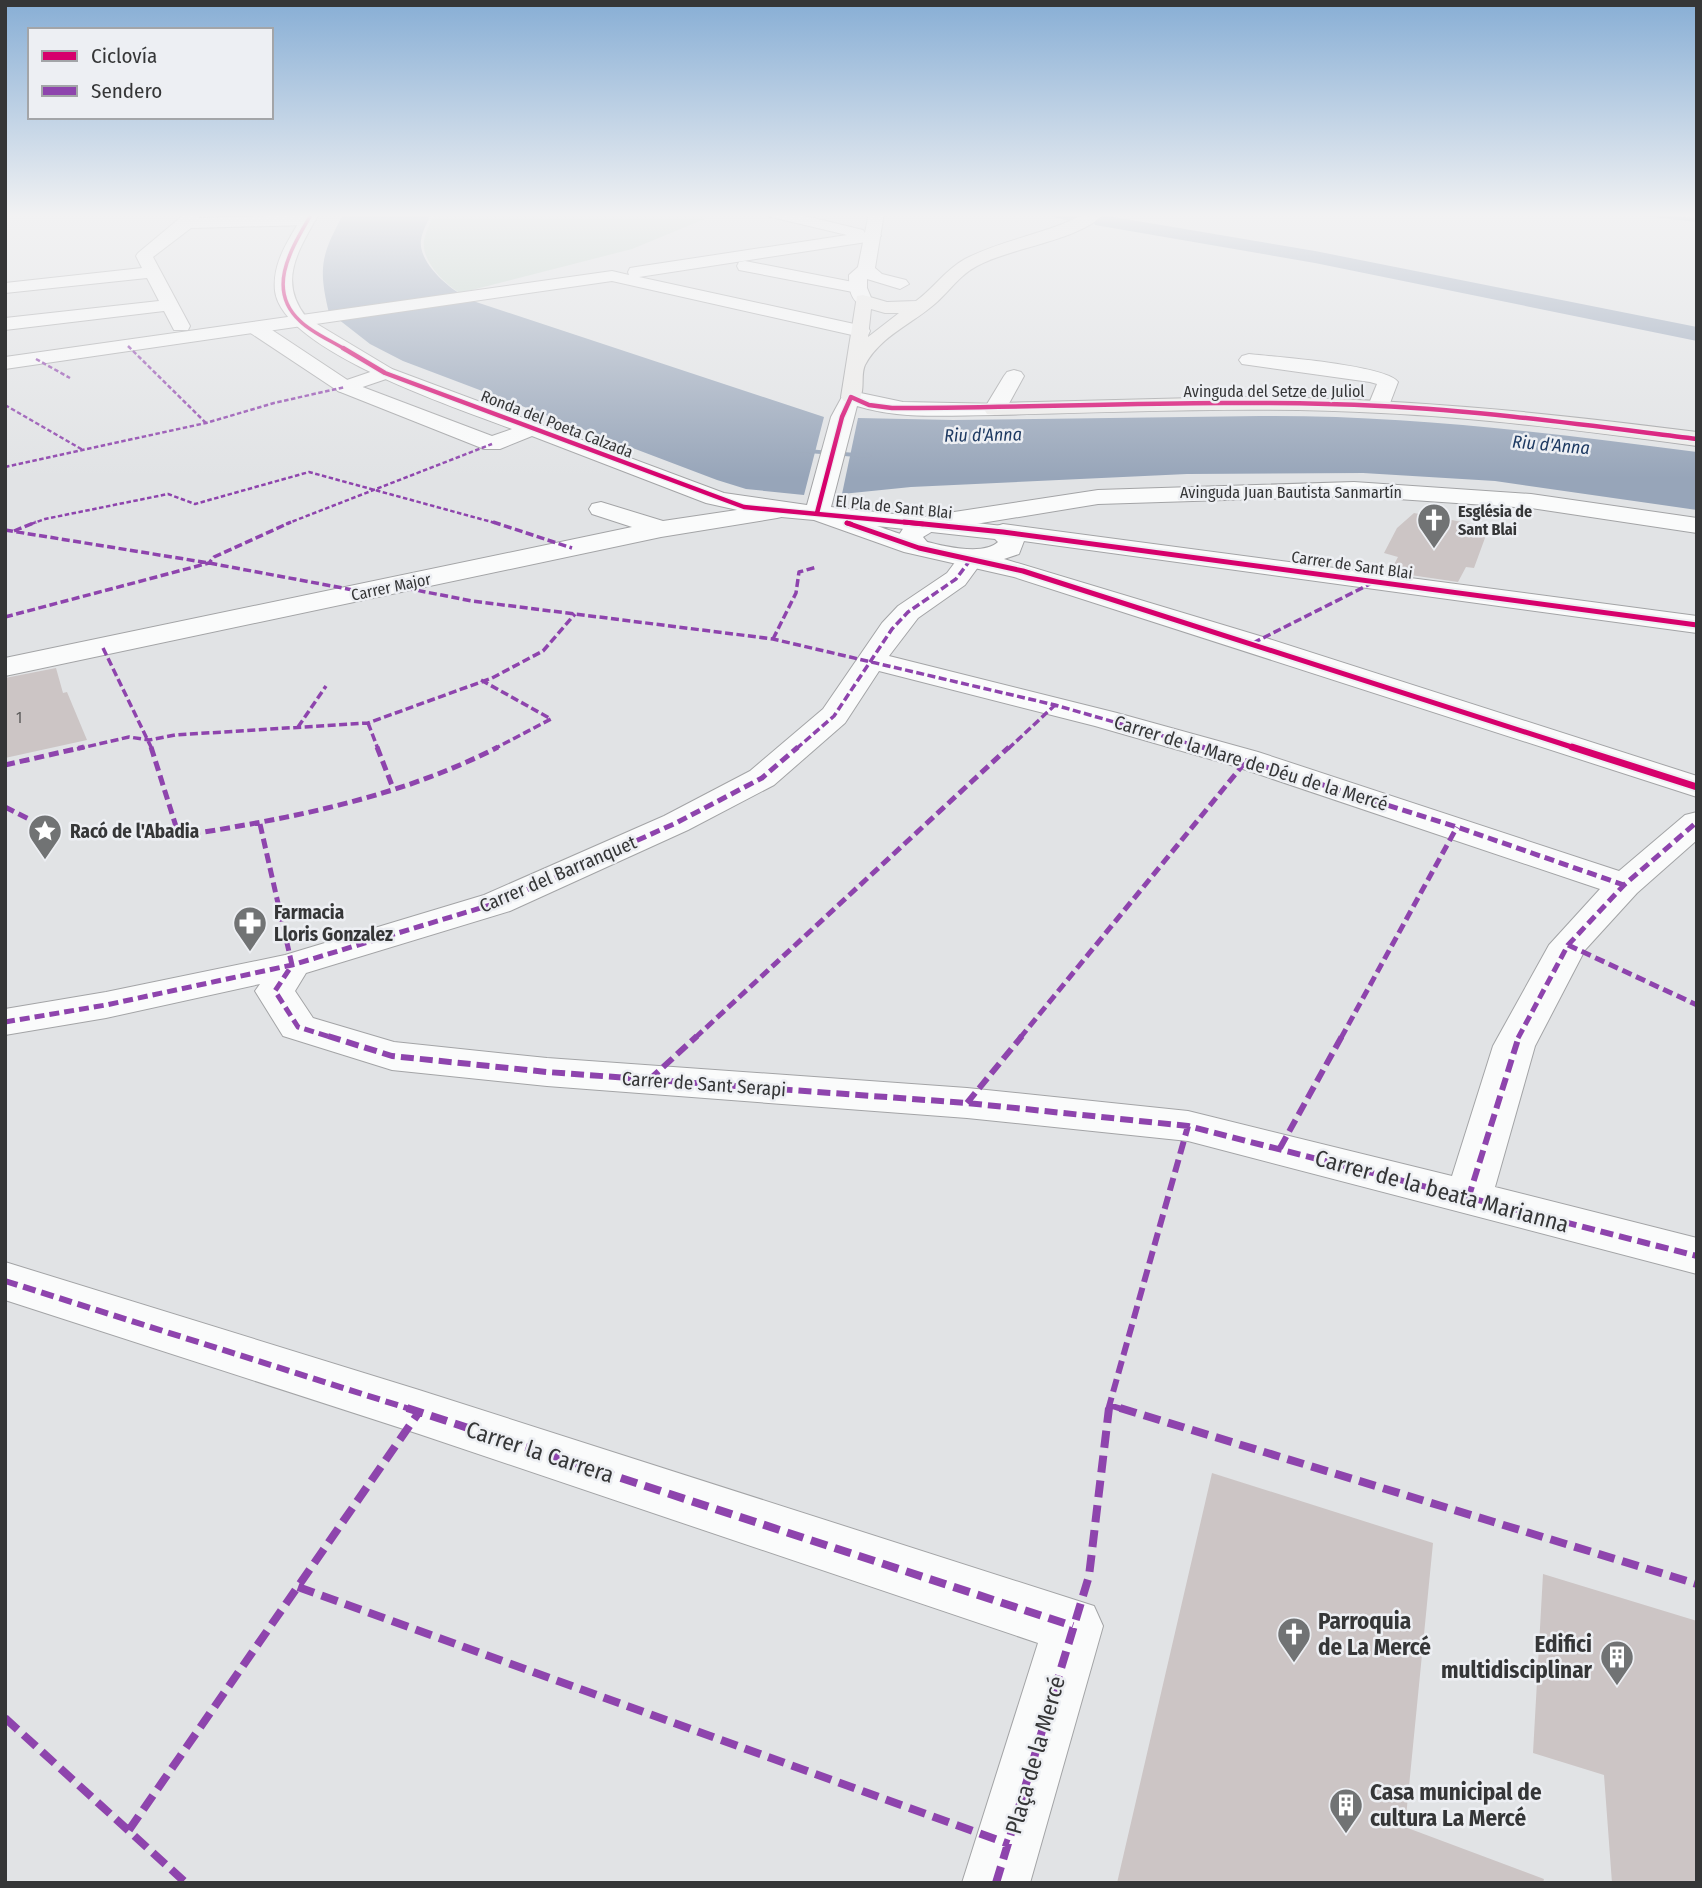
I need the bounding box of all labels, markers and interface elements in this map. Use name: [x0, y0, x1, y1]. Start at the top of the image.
legend: [28, 28, 273, 119]
text: Ciclovía: [91, 43, 157, 69]
text: Sendero: [91, 78, 162, 104]
street label: Avinguda del Setze de Juliol: [1183, 382, 1365, 401]
street label: Ronda del Poeta Calzada: [478, 386, 636, 462]
water label: Riu d'Anna: [944, 423, 1022, 447]
water label: Riu d'Anna: [1511, 431, 1591, 459]
street label: Avinguda Juan Bautista Sanmartín: [1180, 483, 1402, 502]
street label: El Pla de Sant Blai: [835, 491, 953, 523]
church icon: Església de Sant Blai: [1415, 501, 1453, 550]
place label: Església de Sant Blai: [1458, 502, 1532, 539]
street label: Carrer de Sant Blai: [1290, 547, 1414, 583]
street label: Carrer Major: [349, 569, 433, 605]
house number: 1: [16, 708, 22, 727]
street label: Carrer de la Mare de Déu de la Mercé: [1111, 710, 1391, 816]
place icon: Racó de l'Abadia: [26, 812, 64, 861]
place label: Racó de l'Abadia: [70, 820, 199, 843]
street label: Carrer del Barranquet: [476, 830, 641, 917]
place label: Farmacia Lloris Gonzalez: [274, 901, 393, 946]
pharmacy icon: Farmacia Lloris Gonzalez: [231, 904, 269, 953]
street label: Carrer de Sant Serapi: [621, 1067, 787, 1101]
street label: Carrer de la beata Marianna: [1312, 1144, 1572, 1238]
street label: Carrer la Carrera: [463, 1415, 617, 1489]
place label: Parroquia de La Mercé: [1318, 1607, 1431, 1661]
church icon: Parroquia de La Mercé: [1275, 1615, 1313, 1664]
place label: Edifici multidisciplinar: [1441, 1630, 1593, 1684]
building icon: Edifici multidisciplinar: [1598, 1638, 1636, 1687]
street label: Plaça de la Mercé: [999, 1673, 1071, 1837]
place label: Casa municipal de cultura La Mercé: [1370, 1778, 1542, 1832]
building icon: Casa municipal de cultura La Mercé: [1327, 1786, 1365, 1835]

